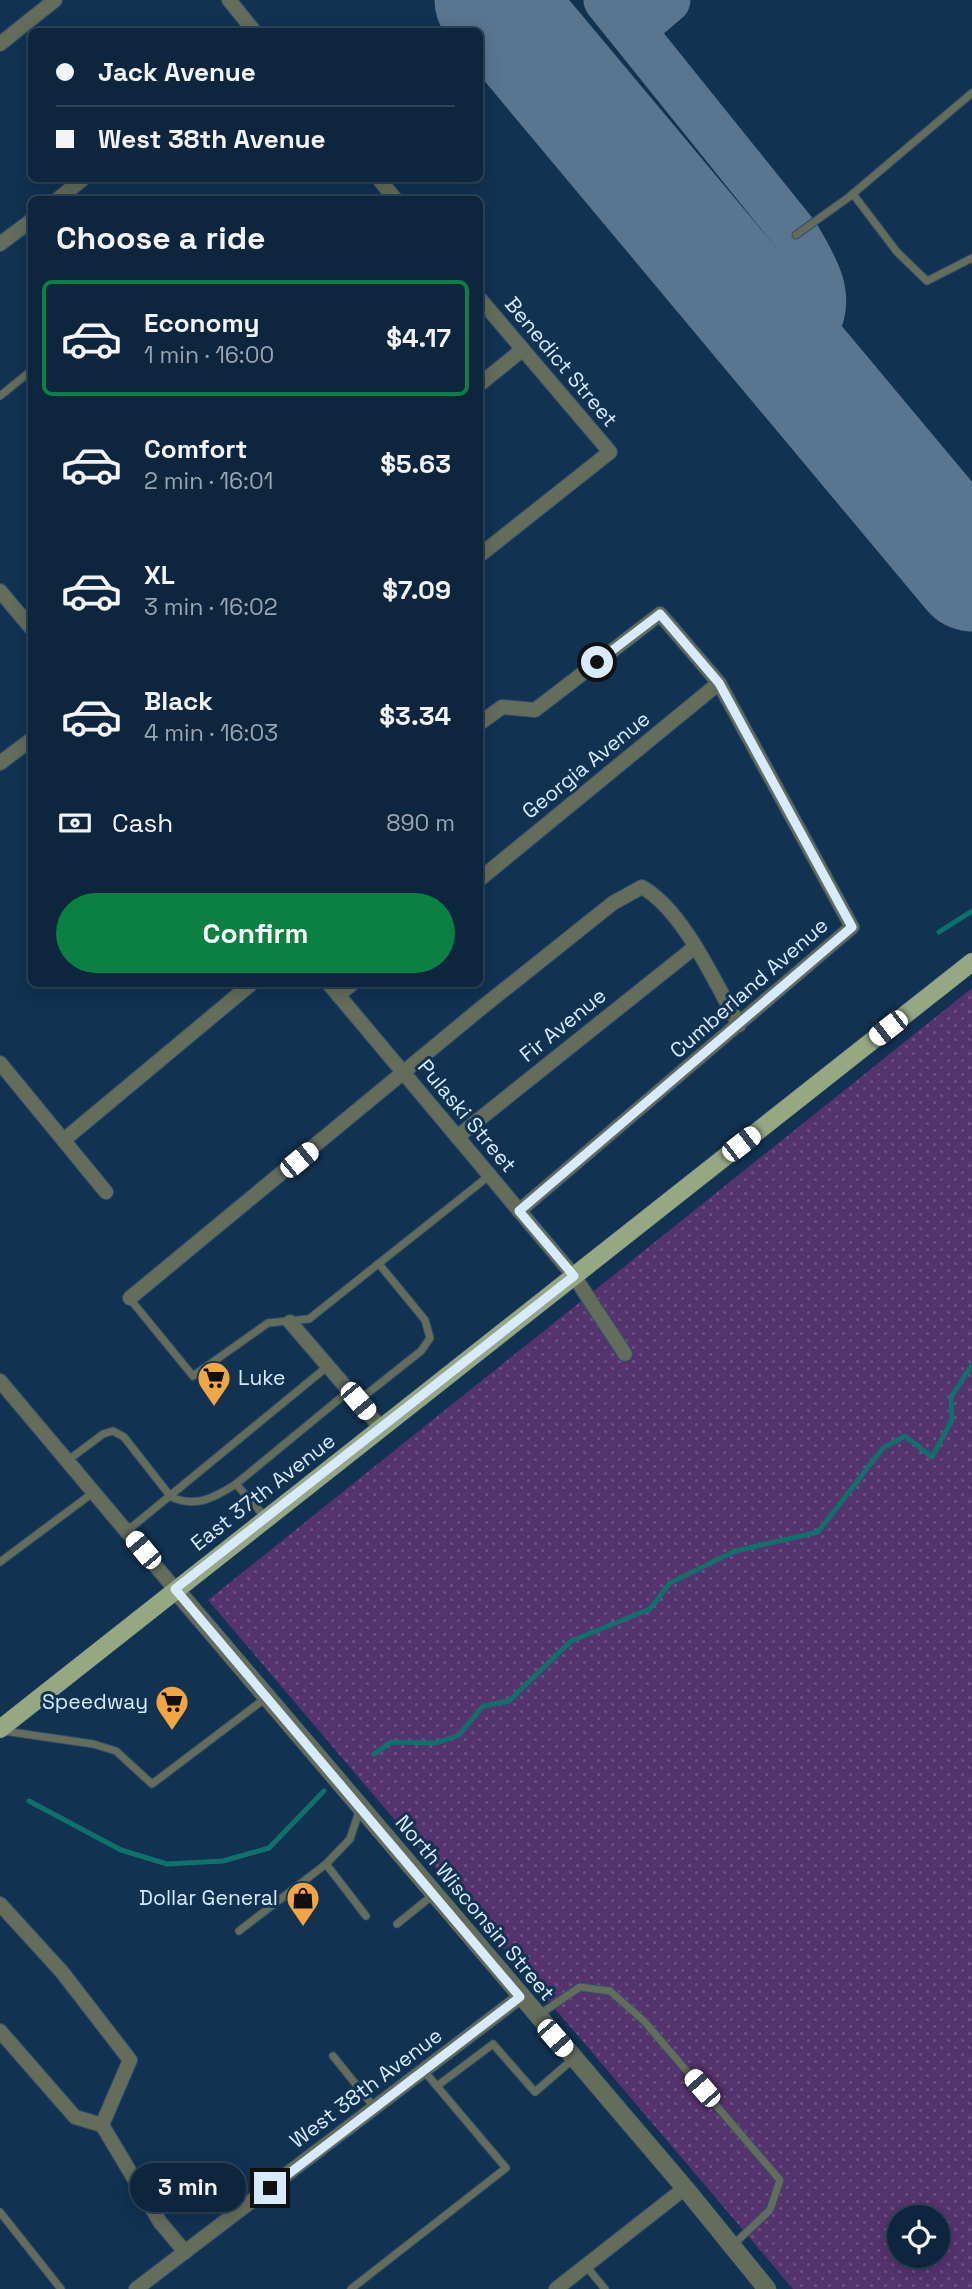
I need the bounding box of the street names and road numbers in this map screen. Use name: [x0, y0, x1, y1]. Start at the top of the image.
street label: Benedict Street: [499, 291, 624, 432]
street label: Georgia Avenue: [516, 705, 655, 824]
street label: Cumberland Avenue: [664, 911, 833, 1064]
street label: Fir Avenue: [514, 981, 611, 1068]
street label: Pulaski Street: [412, 1053, 523, 1178]
street label: East 37th Avenue: [185, 1427, 340, 1556]
street label: North Wisconsin Street: [390, 1809, 561, 2006]
street label: West 38th Avenue: [284, 2021, 447, 2154]

